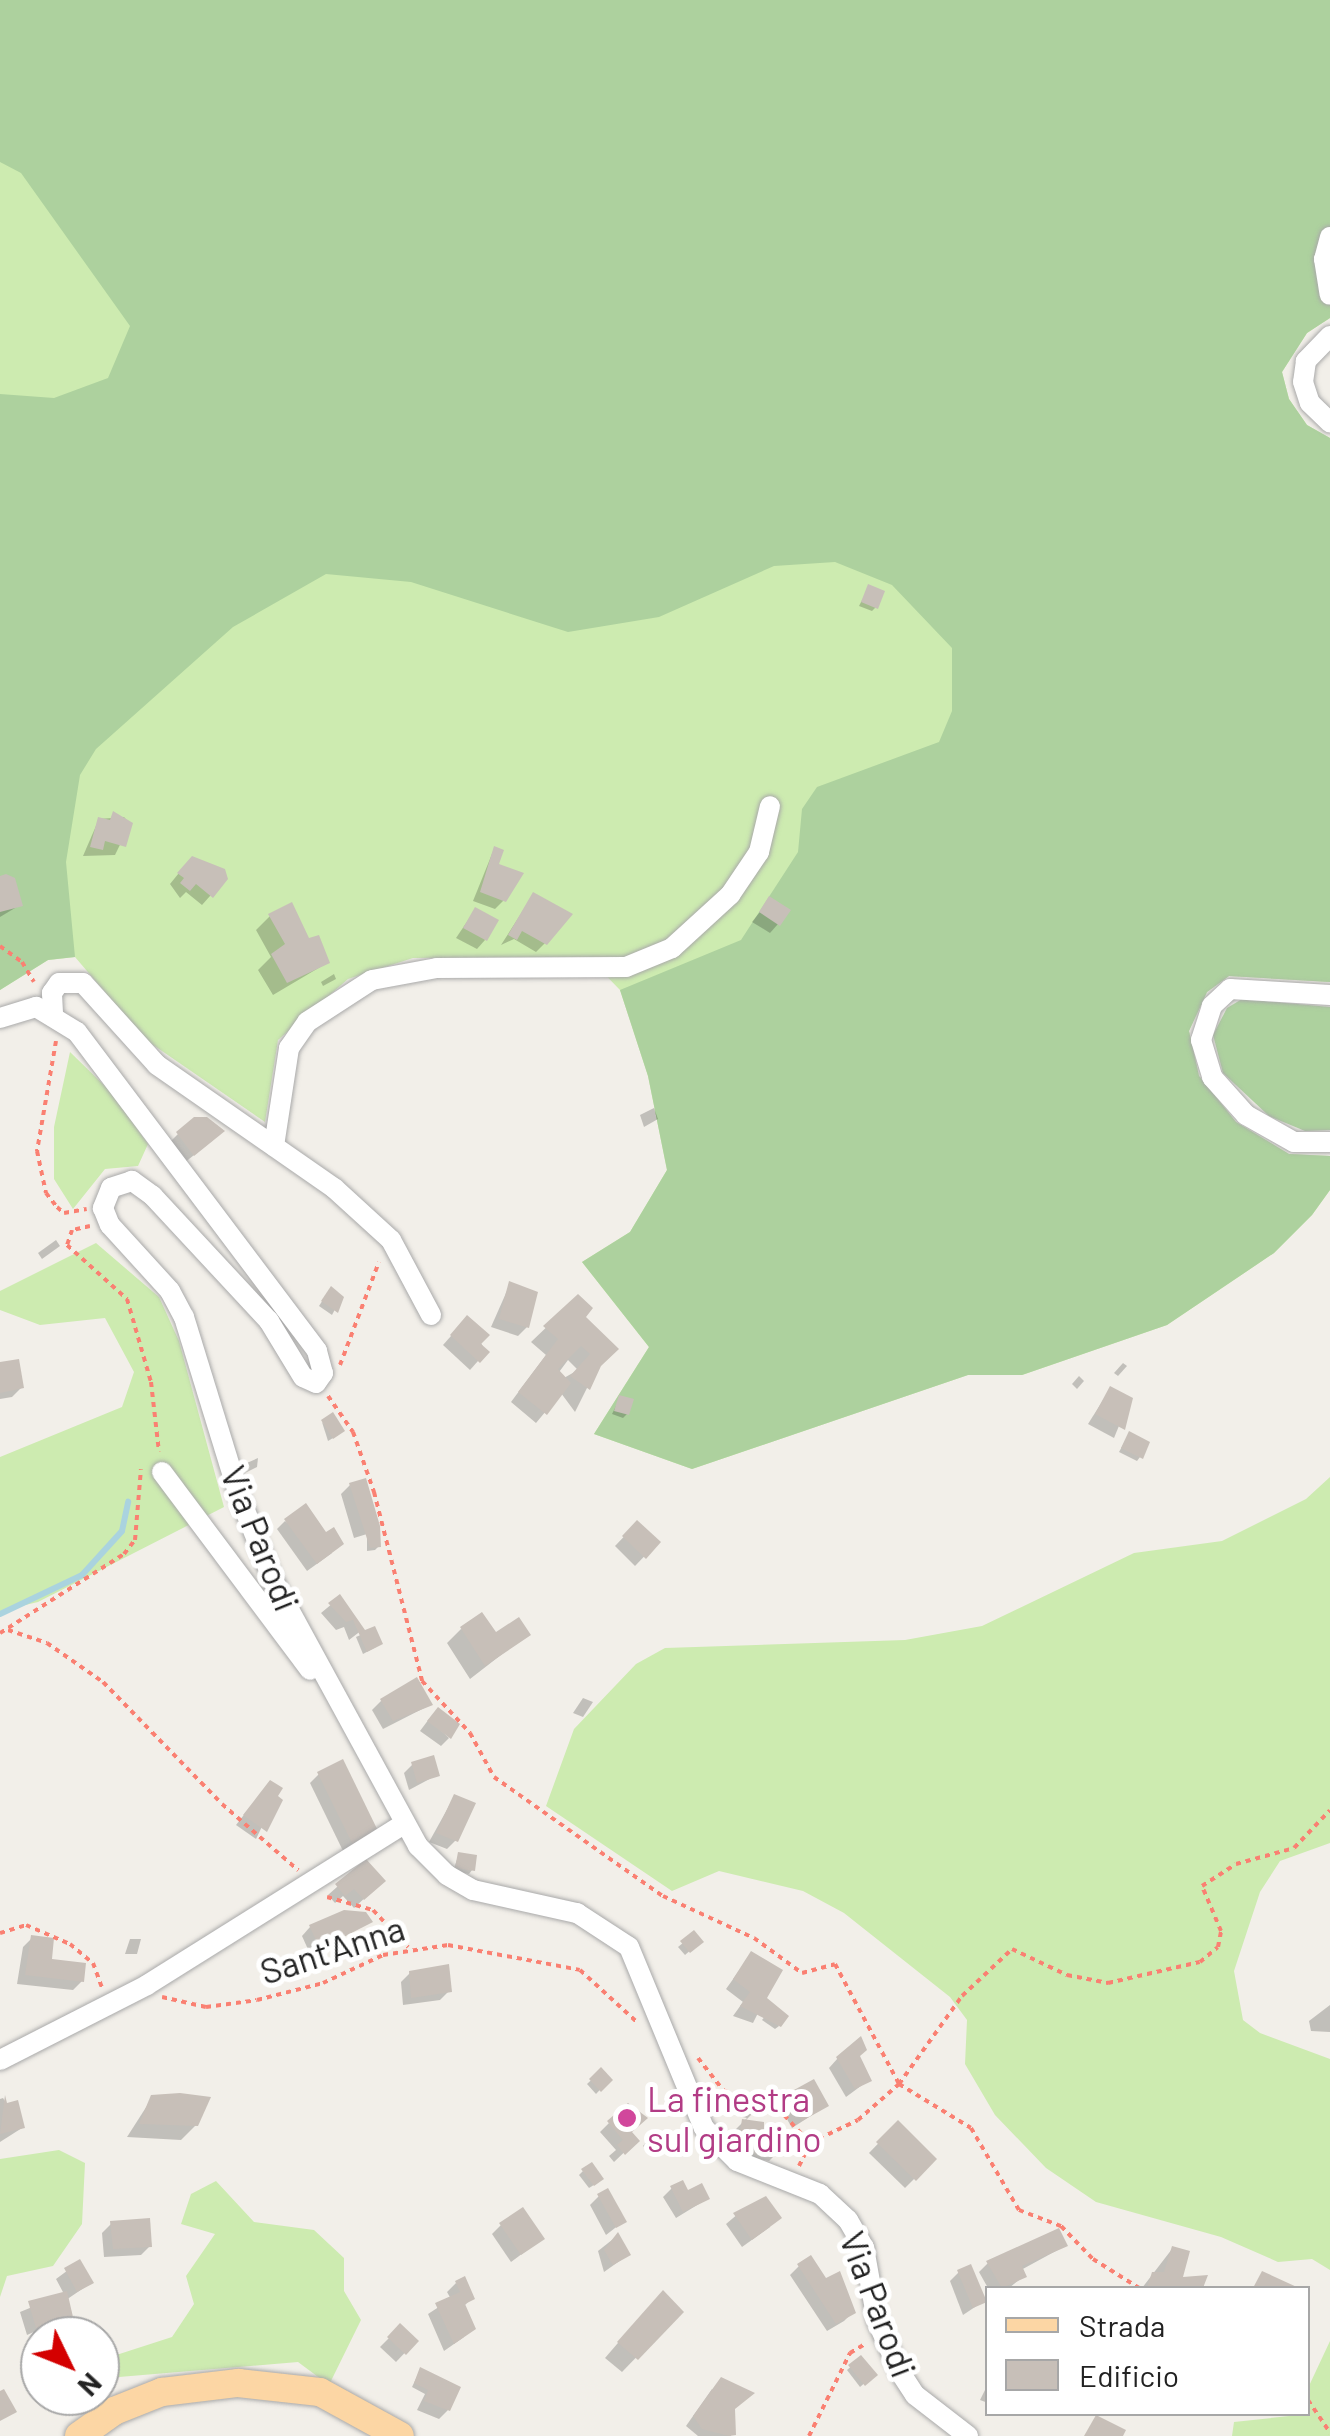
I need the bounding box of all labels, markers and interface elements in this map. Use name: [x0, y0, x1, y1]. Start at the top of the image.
street label: Via Parodi: [213, 1459, 309, 1617]
street label: Sant'Anna: [255, 1906, 409, 1992]
place label: La finestra sul giardino: [647, 2077, 821, 2159]
marker: La finestra sul giardino: [616, 2107, 638, 2129]
street label: Via Parodi: [832, 2225, 926, 2383]
legend: [985, 2286, 1310, 2416]
text: Strada: [1079, 2307, 1165, 2343]
north arrow: [20, 2316, 120, 2416]
text: Edificio: [1079, 2357, 1179, 2393]
text: N: [72, 2367, 109, 2404]

